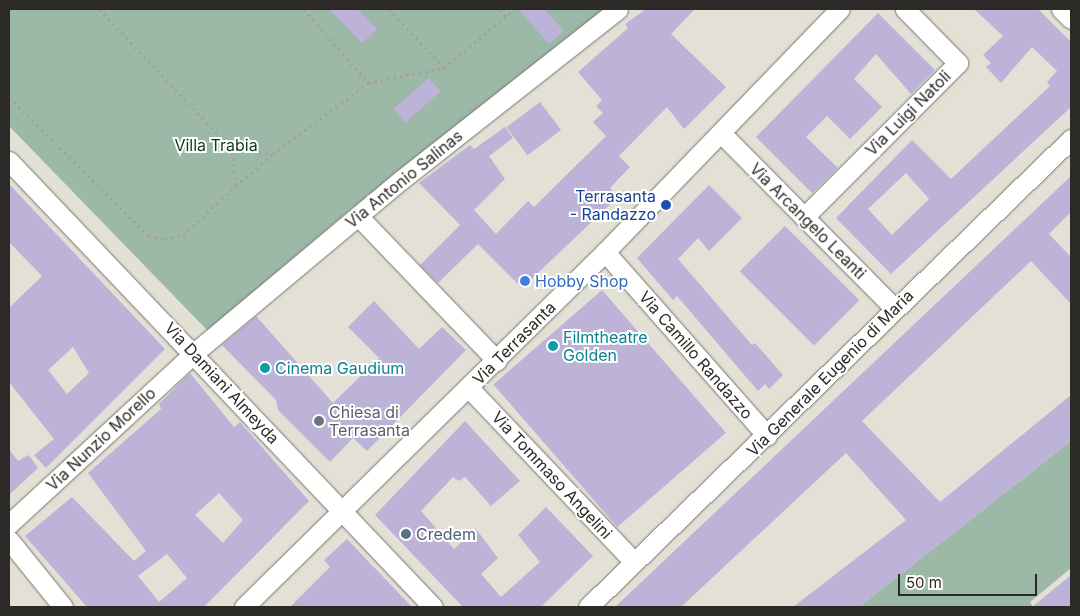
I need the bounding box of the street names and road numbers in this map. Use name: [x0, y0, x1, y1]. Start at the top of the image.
street label: Via Luigi Natoli: [861, 66, 955, 160]
street label: Via Antonio Salinas: [342, 126, 466, 232]
street label: Via Arcangelo Leanti: [746, 159, 870, 283]
street label: Via Generale Eugenio di Maria: [743, 286, 917, 460]
street label: Via Camillo Randazzo: [635, 287, 757, 423]
street label: Via Terrasanta: [469, 298, 559, 388]
street label: Via Damiani Almeyda: [161, 318, 283, 448]
street label: Via Nunzio Morello: [42, 383, 160, 495]
street label: Via Tommaso Angelini: [488, 407, 616, 543]

